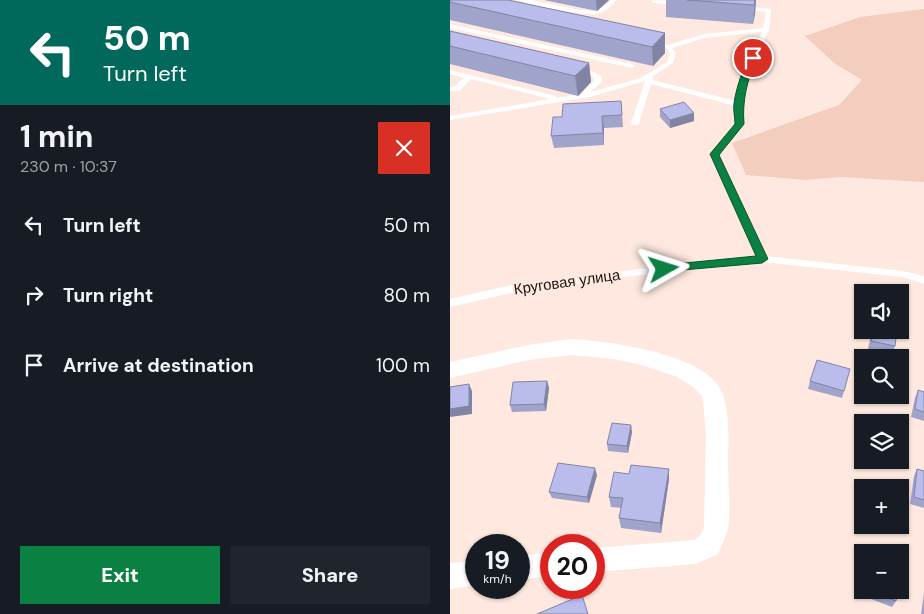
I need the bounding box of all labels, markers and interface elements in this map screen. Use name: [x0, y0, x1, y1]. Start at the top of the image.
text: 50 m: [103, 15, 191, 61]
icon: left: [20, 20, 85, 85]
pin: [732, 37, 774, 79]
icon: arrive: [739, 44, 767, 72]
text: Turn left: [103, 59, 187, 88]
text: 1 min: [20, 117, 93, 156]
button: close: [378, 122, 430, 174]
text: 230 m · 10:37: [20, 156, 117, 177]
icon: left: [20, 211, 48, 239]
text: Turn left: [63, 213, 141, 238]
text: 50 m: [383, 213, 430, 238]
position arrow: [637, 242, 689, 294]
street label: Круговая улица: [512, 265, 622, 299]
icon: right: [20, 281, 48, 309]
text: Turn right: [63, 283, 153, 308]
text: 80 m: [383, 283, 430, 308]
map controls: [854, 284, 909, 599]
button: sound: [854, 284, 909, 339]
button: search: [854, 349, 909, 404]
icon: arrive: [20, 351, 48, 379]
text: Arrive at destination: [63, 353, 254, 378]
text: 100 m: [376, 353, 430, 378]
button: layers: [854, 414, 909, 469]
button: +: [854, 479, 909, 534]
speed limit sign: 20: [540, 534, 605, 599]
text: 19: [485, 544, 510, 577]
button: −: [854, 544, 909, 599]
button: Exit: [20, 546, 220, 604]
button: Share: [230, 546, 430, 604]
text: km/h: [483, 571, 512, 587]

